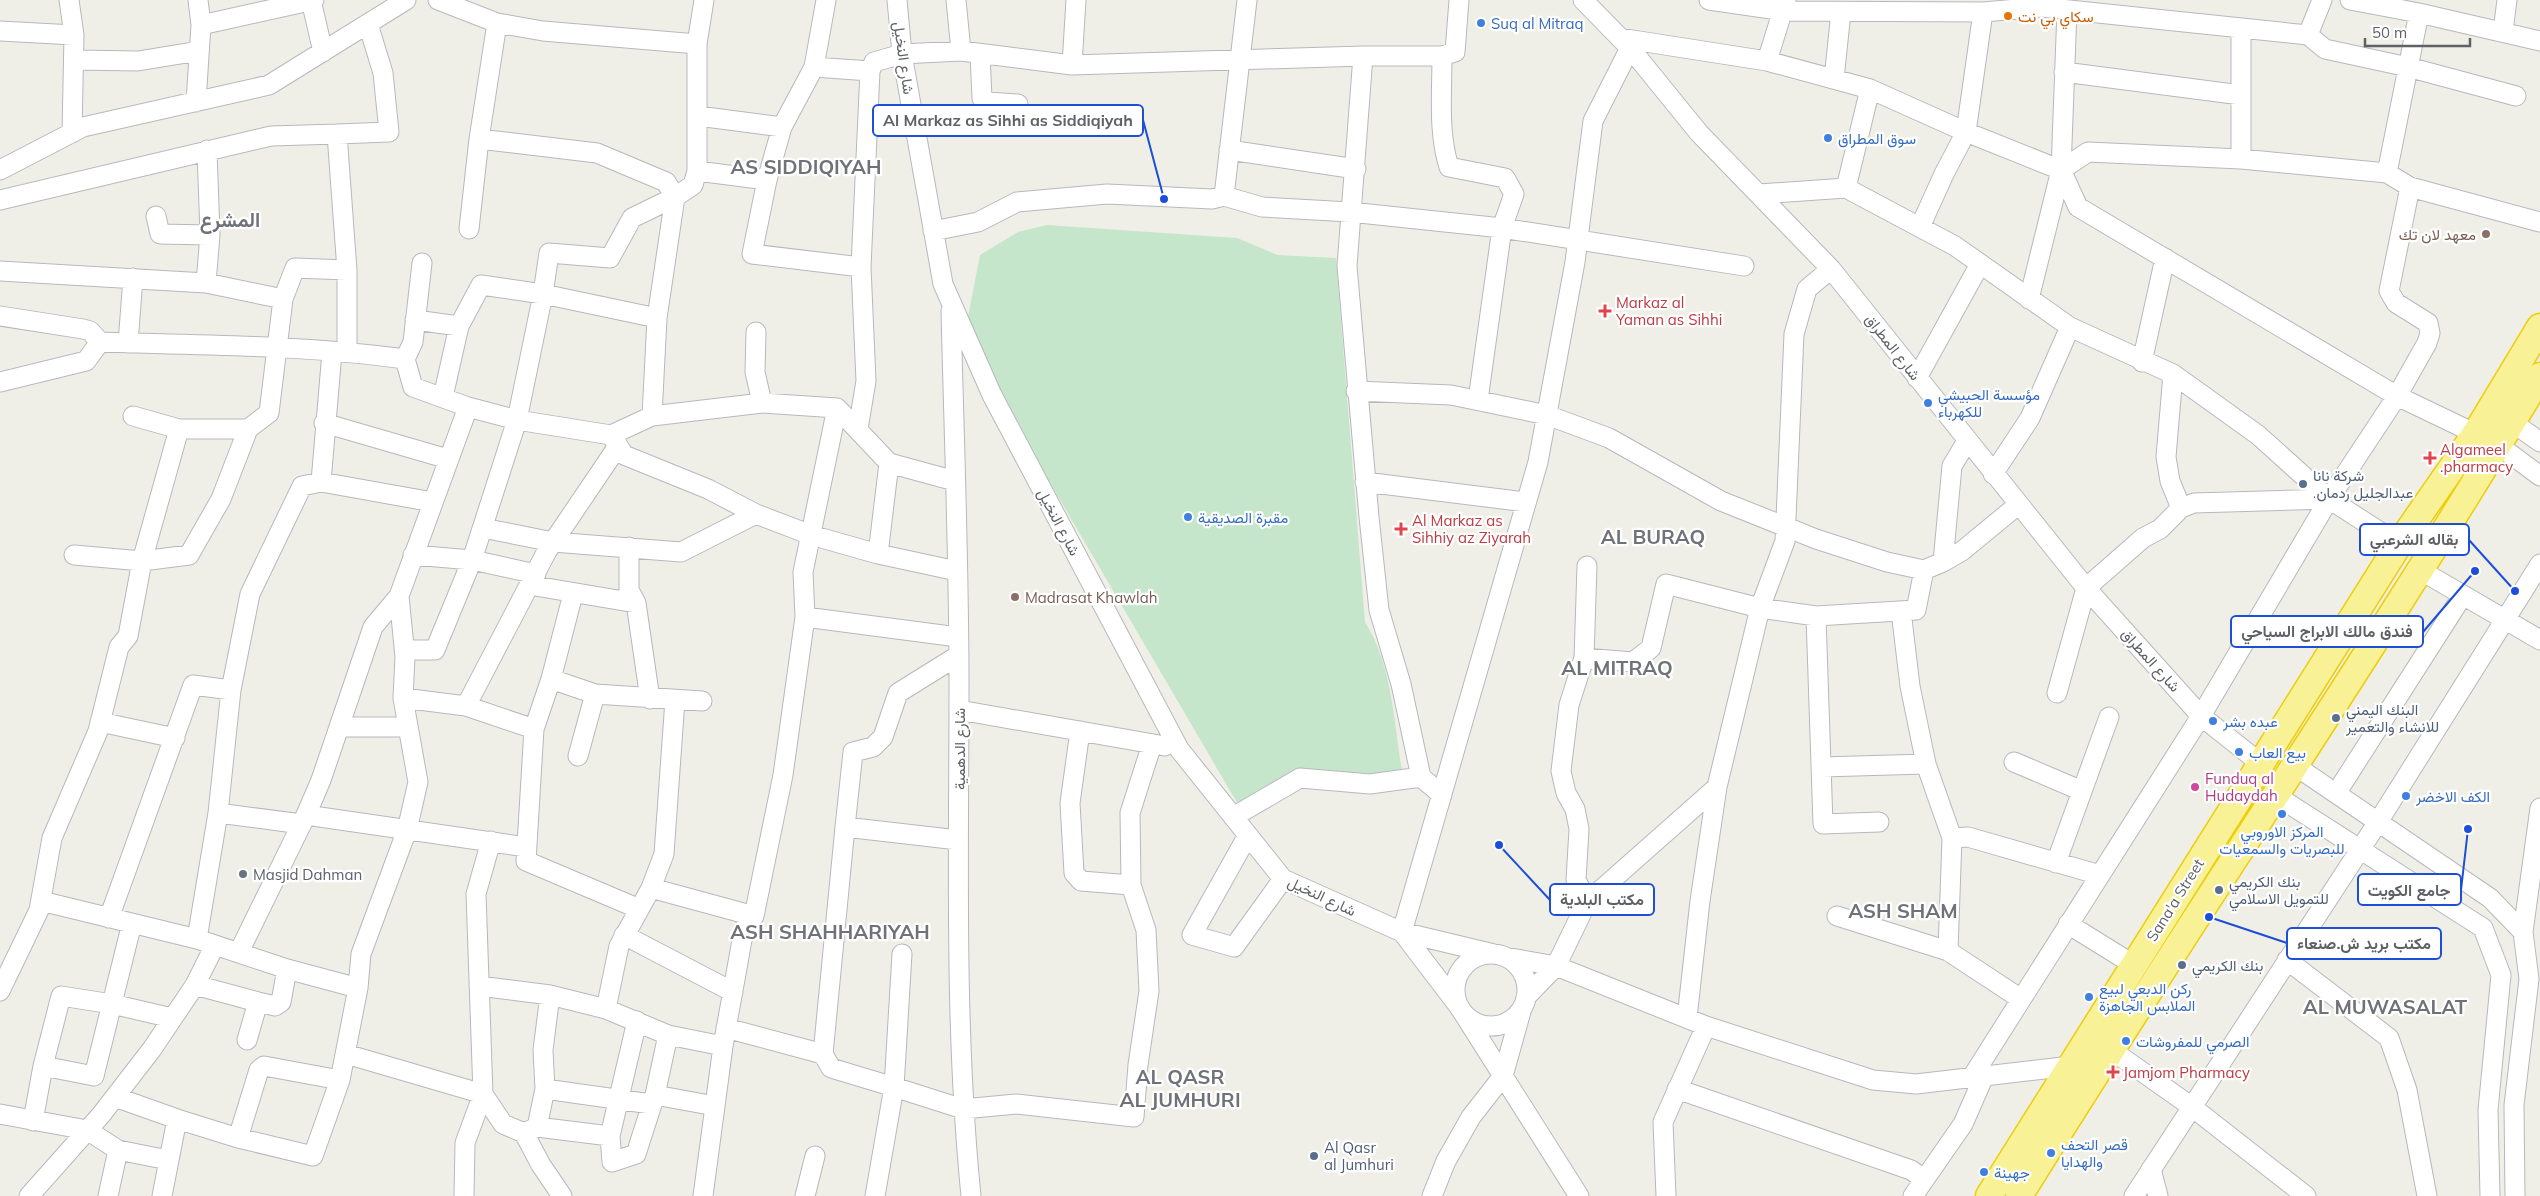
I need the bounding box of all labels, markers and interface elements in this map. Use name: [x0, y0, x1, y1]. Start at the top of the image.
place label: سكاي بي نت: [2018, 7, 2094, 30]
marker: سكاي بي نت: [2002, 10, 2014, 22]
place label: Suq al Mitraq: [1491, 14, 1583, 33]
scale bar: [2365, 15, 2470, 47]
marker: Suq al Mitraq: [1475, 17, 1487, 29]
street label: شارع النخيل: [888, 20, 919, 96]
text: 50 m: [2372, 23, 2407, 42]
callout: Al Markaz as Sihhi as Siddiqiyah: [873, 105, 1143, 136]
text: Al Markaz as Sihhi as Siddiqiyah: [883, 110, 1133, 130]
place label: سوق المطراق: [1838, 129, 1916, 148]
marker: سوق المطراق: [1822, 132, 1834, 144]
district label: AS SIDDIQIYAH: [730, 154, 882, 179]
district label: المشرع: [200, 207, 260, 234]
place label: معهد لان تك: [2399, 225, 2476, 244]
marker: معهد لان تك: [2480, 228, 2492, 240]
place label: Markaz al Yaman as Sihhi: [1615, 293, 1722, 329]
marker: Markaz al Yaman as Sihhi: [1598, 304, 1612, 318]
street label: شارع المطراق: [1860, 310, 1925, 385]
place label: مؤسسة الحبيشي للكهرباء: [1938, 385, 2040, 421]
marker: مؤسسة الحبيشي للكهرباء: [1922, 397, 1934, 409]
place label: Algameel .pharmacy: [2440, 440, 2513, 476]
marker: Algameel .pharmacy: [2424, 452, 2436, 464]
place label: شركة نانا .عبدالجليل ردمان: [2313, 466, 2414, 502]
marker: شركة نانا .عبدالجليل ردمان: [2297, 478, 2309, 490]
street label: شارع النخيل: [1032, 485, 1085, 560]
place label: مقبرة الصديقية: [1198, 508, 1288, 527]
marker: مقبرة الصديقية: [1182, 511, 1194, 523]
place label: Al Markaz as Sihhiy az Ziyarah: [1412, 511, 1531, 547]
marker: Al Markaz as Sihhiy az Ziyarah: [1394, 522, 1408, 536]
district label: AL BURAQ: [1601, 524, 1705, 549]
callout: بقاله الشرعبي: [2360, 524, 2469, 555]
text: بقاله الشرعبي: [2370, 529, 2458, 553]
place label: Madrasat Khawlah: [1025, 588, 1157, 607]
marker: Madrasat Khawlah: [1009, 591, 1021, 603]
callout: فندق مالك الابراج السياحي: [2231, 616, 2423, 647]
text: فندق مالك الابراج السياحي: [2241, 621, 2413, 645]
street label: شارع المطراق: [2116, 624, 2185, 697]
district label: AL MITRAQ: [1561, 655, 1673, 680]
place label: البنك اليمني للانشاء والتعمير: [2345, 700, 2439, 736]
street label: شارع الدهمية: [950, 708, 971, 790]
place label: عبده بشر: [2222, 712, 2278, 731]
marker: البنك اليمني للانشاء والتعمير: [2330, 712, 2342, 724]
marker: عبده بشر: [2207, 715, 2219, 727]
place label: بيع العاب: [2249, 743, 2306, 764]
marker: بيع العاب: [2233, 746, 2245, 758]
place label: Funduq al Hudaydah: [2205, 769, 2278, 805]
marker: Funduq al Hudaydah: [2189, 781, 2201, 793]
place label: الكف الاخضر: [2415, 787, 2490, 806]
marker: الكف الاخضر: [2400, 790, 2412, 802]
marker: المركز الاوروبي للبصريات والسمعيات: [2276, 808, 2288, 820]
place label: المركز الاوروبي للبصريات والسمعيات: [2219, 822, 2345, 858]
street label: Sana'a Street: [2142, 855, 2208, 945]
place label: Masjid Dahman: [253, 865, 362, 884]
marker: Masjid Dahman: [237, 868, 249, 880]
street label: شارع النخيل: [1284, 872, 1359, 922]
place label: بنك الكريمي للتمويل الاسلامي: [2229, 872, 2329, 912]
callout: جامع الكويت: [2358, 874, 2461, 905]
text: جامع الكويت: [2368, 880, 2450, 902]
callout: مكتب البلدية: [1550, 884, 1654, 915]
marker: بنك الكريمي للتمويل الاسلامي: [2213, 884, 2225, 896]
text: مكتب البلدية: [1560, 889, 1644, 909]
district label: ASH SHAM: [1848, 898, 1958, 923]
district label: ASH SHAHHARIYAH: [730, 919, 930, 944]
callout: مكتب بريد ش.صنعاء: [2287, 928, 2441, 959]
text: مكتب بريد ش.صنعاء: [2297, 933, 2431, 954]
place label: بنك الكريمي: [2192, 956, 2264, 979]
marker: بنك الكريمي: [2176, 959, 2188, 971]
place label: ركن الدبعي لبيع الملابس الجاهزة: [2099, 979, 2195, 1016]
marker: ركن الدبعي لبيع الملابس الجاهزة: [2083, 991, 2095, 1003]
district label: AL MUWASALAT: [2303, 994, 2468, 1019]
place label: الصرمي للمفروشات: [2136, 1032, 2250, 1055]
marker: الصرمي للمفروشات: [2120, 1035, 2132, 1047]
place label: Jamjom Pharmacy: [2123, 1063, 2250, 1082]
district label: AL QASR AL JUMHURI: [1119, 1064, 1241, 1112]
marker: Jamjom Pharmacy: [2107, 1066, 2119, 1078]
place label: قصر التحف والهدايا: [2061, 1135, 2128, 1171]
place label: Al Qasr al Jumhuri: [1324, 1138, 1394, 1174]
marker: قصر التحف والهدايا: [2045, 1147, 2057, 1159]
marker: Al Qasr al Jumhuri: [1308, 1150, 1320, 1162]
place label: جهينة: [1994, 1163, 2030, 1182]
marker: جهينة: [1978, 1166, 1990, 1178]

